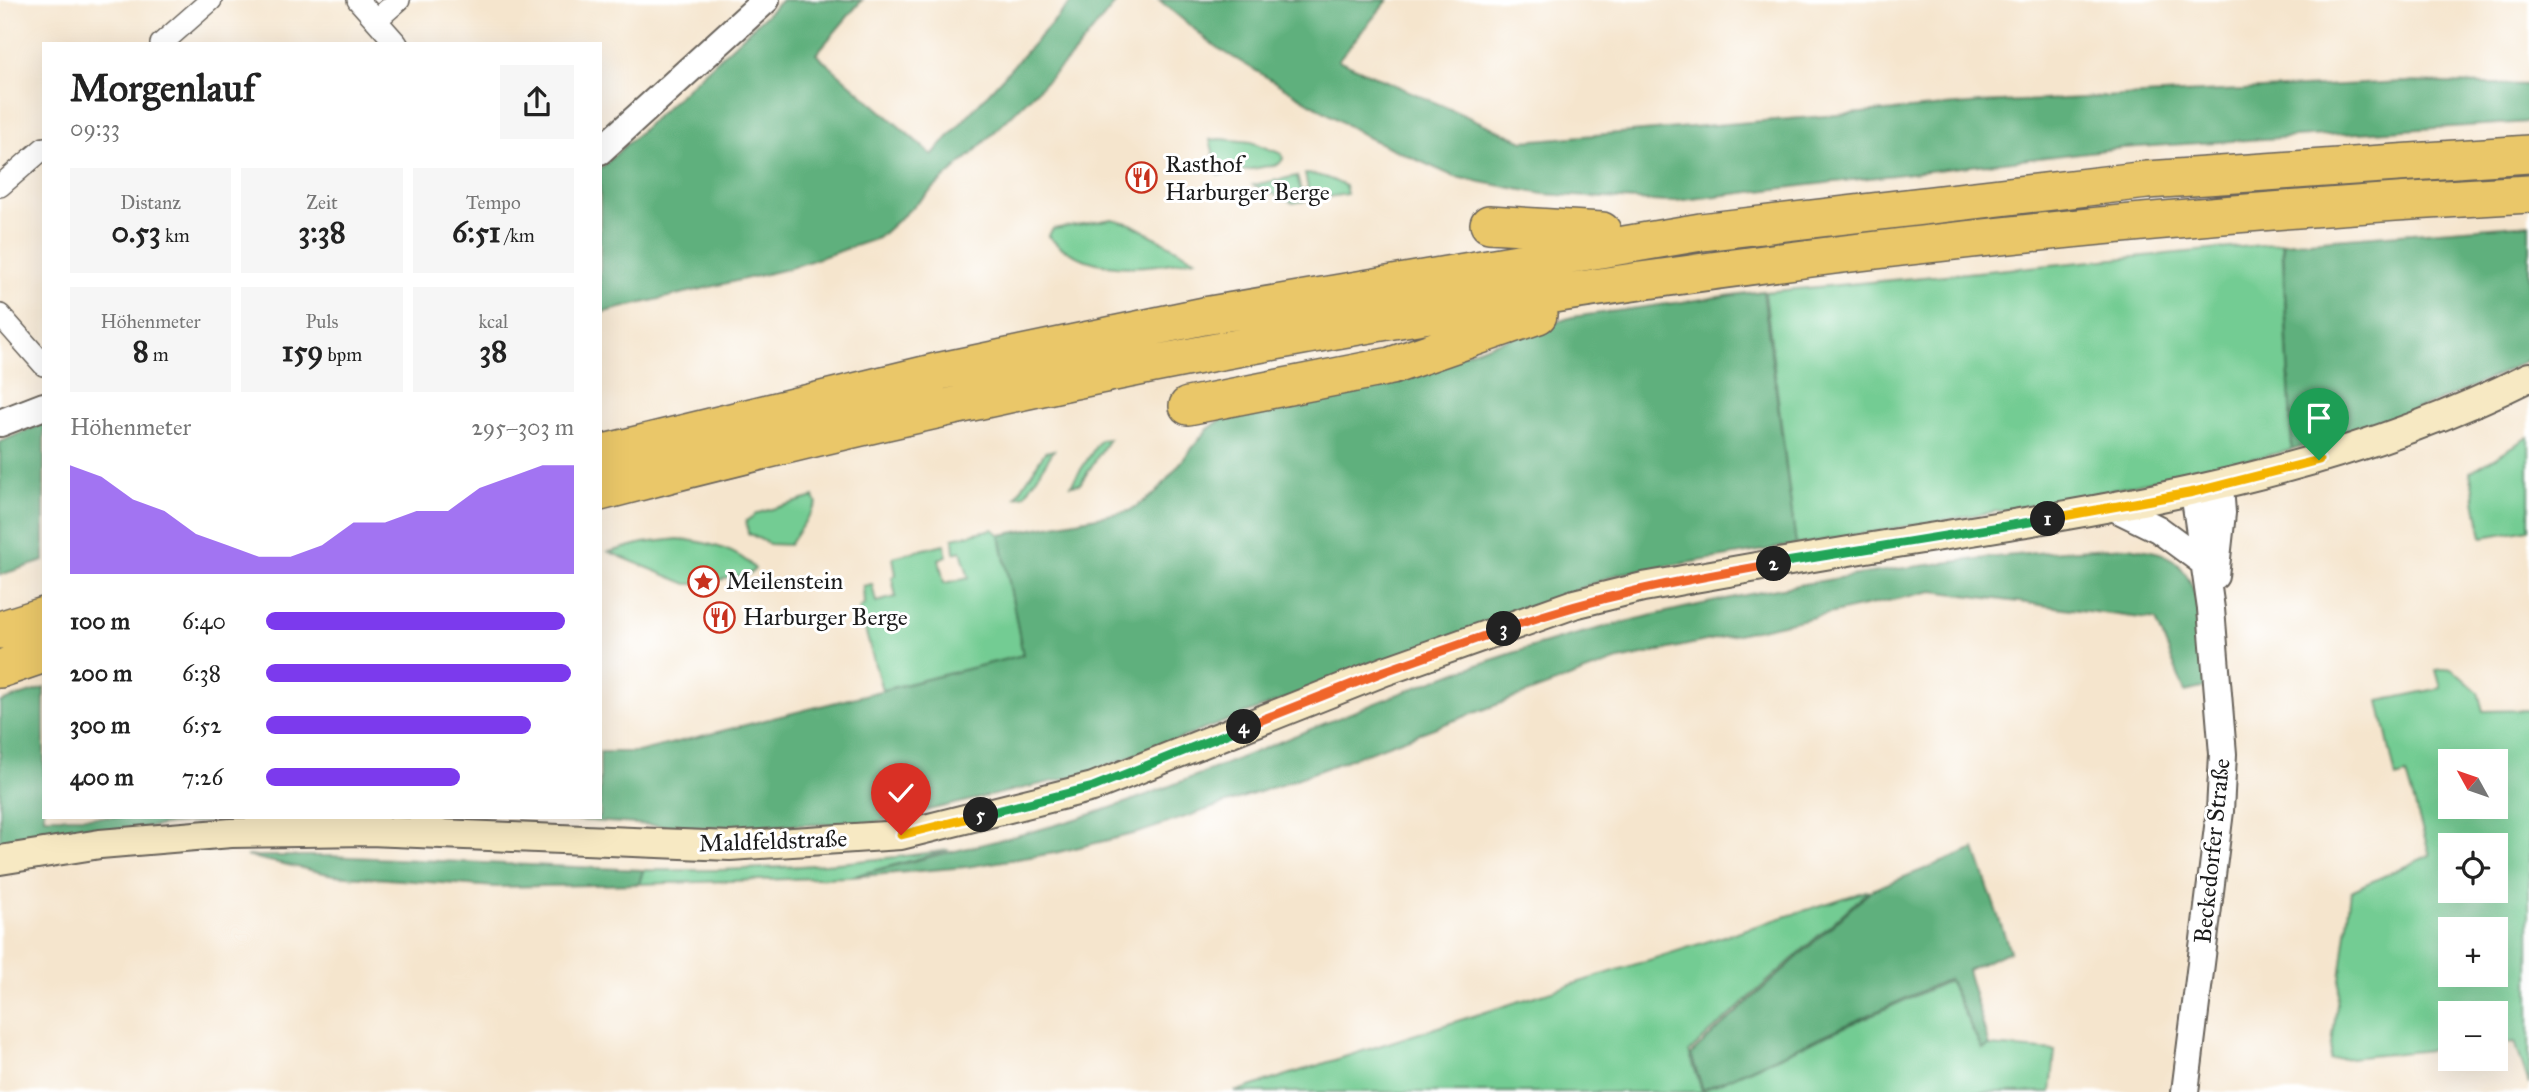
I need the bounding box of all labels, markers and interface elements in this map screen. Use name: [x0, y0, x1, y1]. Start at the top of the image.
text: Morgenlauf: [70, 65, 256, 111]
button: share: [500, 65, 574, 139]
text: 09:33: [70, 114, 120, 142]
place label: Rasthof Harburger Berge: [1165, 149, 1330, 207]
restaurant icon: Rasthof Harburger Berge: [1125, 161, 1159, 195]
text: Distanz: [120, 191, 181, 214]
text: Zeit: [306, 191, 338, 214]
text: Tempo: [466, 191, 521, 214]
text: 0.53: [112, 214, 161, 250]
text: 3:38: [298, 214, 346, 250]
text: 6:51: [452, 214, 501, 250]
text: km: [161, 224, 190, 247]
text: /km: [501, 224, 535, 247]
text: Höhenmeter: [101, 310, 201, 333]
text: Puls: [305, 310, 339, 333]
text: kcal: [478, 310, 508, 333]
text: 8: [133, 333, 149, 369]
text: 159: [282, 333, 323, 369]
text: 38: [479, 333, 507, 369]
text: m: [149, 343, 169, 366]
text: bpm: [323, 343, 362, 366]
pin: [2289, 388, 2349, 460]
icon: arrive: [2300, 399, 2338, 437]
text: Höhenmeter: [70, 413, 191, 441]
text: 295–303 m: [472, 413, 574, 441]
pin: 1: [2030, 502, 2066, 536]
text: 1: [2044, 507, 2051, 530]
pin: 2: [1756, 546, 1792, 582]
text: 2: [1769, 552, 1778, 575]
place icon: Meilenstein: [686, 564, 720, 598]
place label: Meilenstein: [726, 566, 843, 596]
restaurant icon: Harburger Berge: [703, 600, 737, 634]
place label: Harburger Berge: [743, 602, 908, 632]
text: 100 m: [70, 607, 130, 635]
text: 6:40: [182, 607, 226, 635]
pin: 3: [1486, 612, 1522, 646]
text: 3: [1500, 617, 1507, 640]
text: 200 m: [70, 659, 132, 687]
text: 6:38: [182, 659, 221, 687]
pin: 4: [1226, 710, 1262, 744]
text: 300 m: [70, 711, 130, 739]
text: 6:52: [182, 711, 222, 739]
text: 4: [1238, 715, 1249, 738]
north arrow: [2438, 749, 2508, 819]
map controls: [2438, 749, 2508, 1071]
street label: Beckedorfer Straße: [2187, 757, 2237, 945]
text: 400 m: [70, 763, 134, 791]
text: 7:26: [182, 763, 223, 791]
pin: [871, 763, 931, 835]
icon: check: [882, 774, 920, 812]
pin: 5: [964, 798, 998, 832]
text: 5: [976, 803, 985, 826]
street label: Maldfeldstraße: [698, 823, 848, 859]
button: locate: [2438, 833, 2508, 903]
button: +: [2438, 917, 2508, 987]
button: −: [2438, 1001, 2508, 1071]

